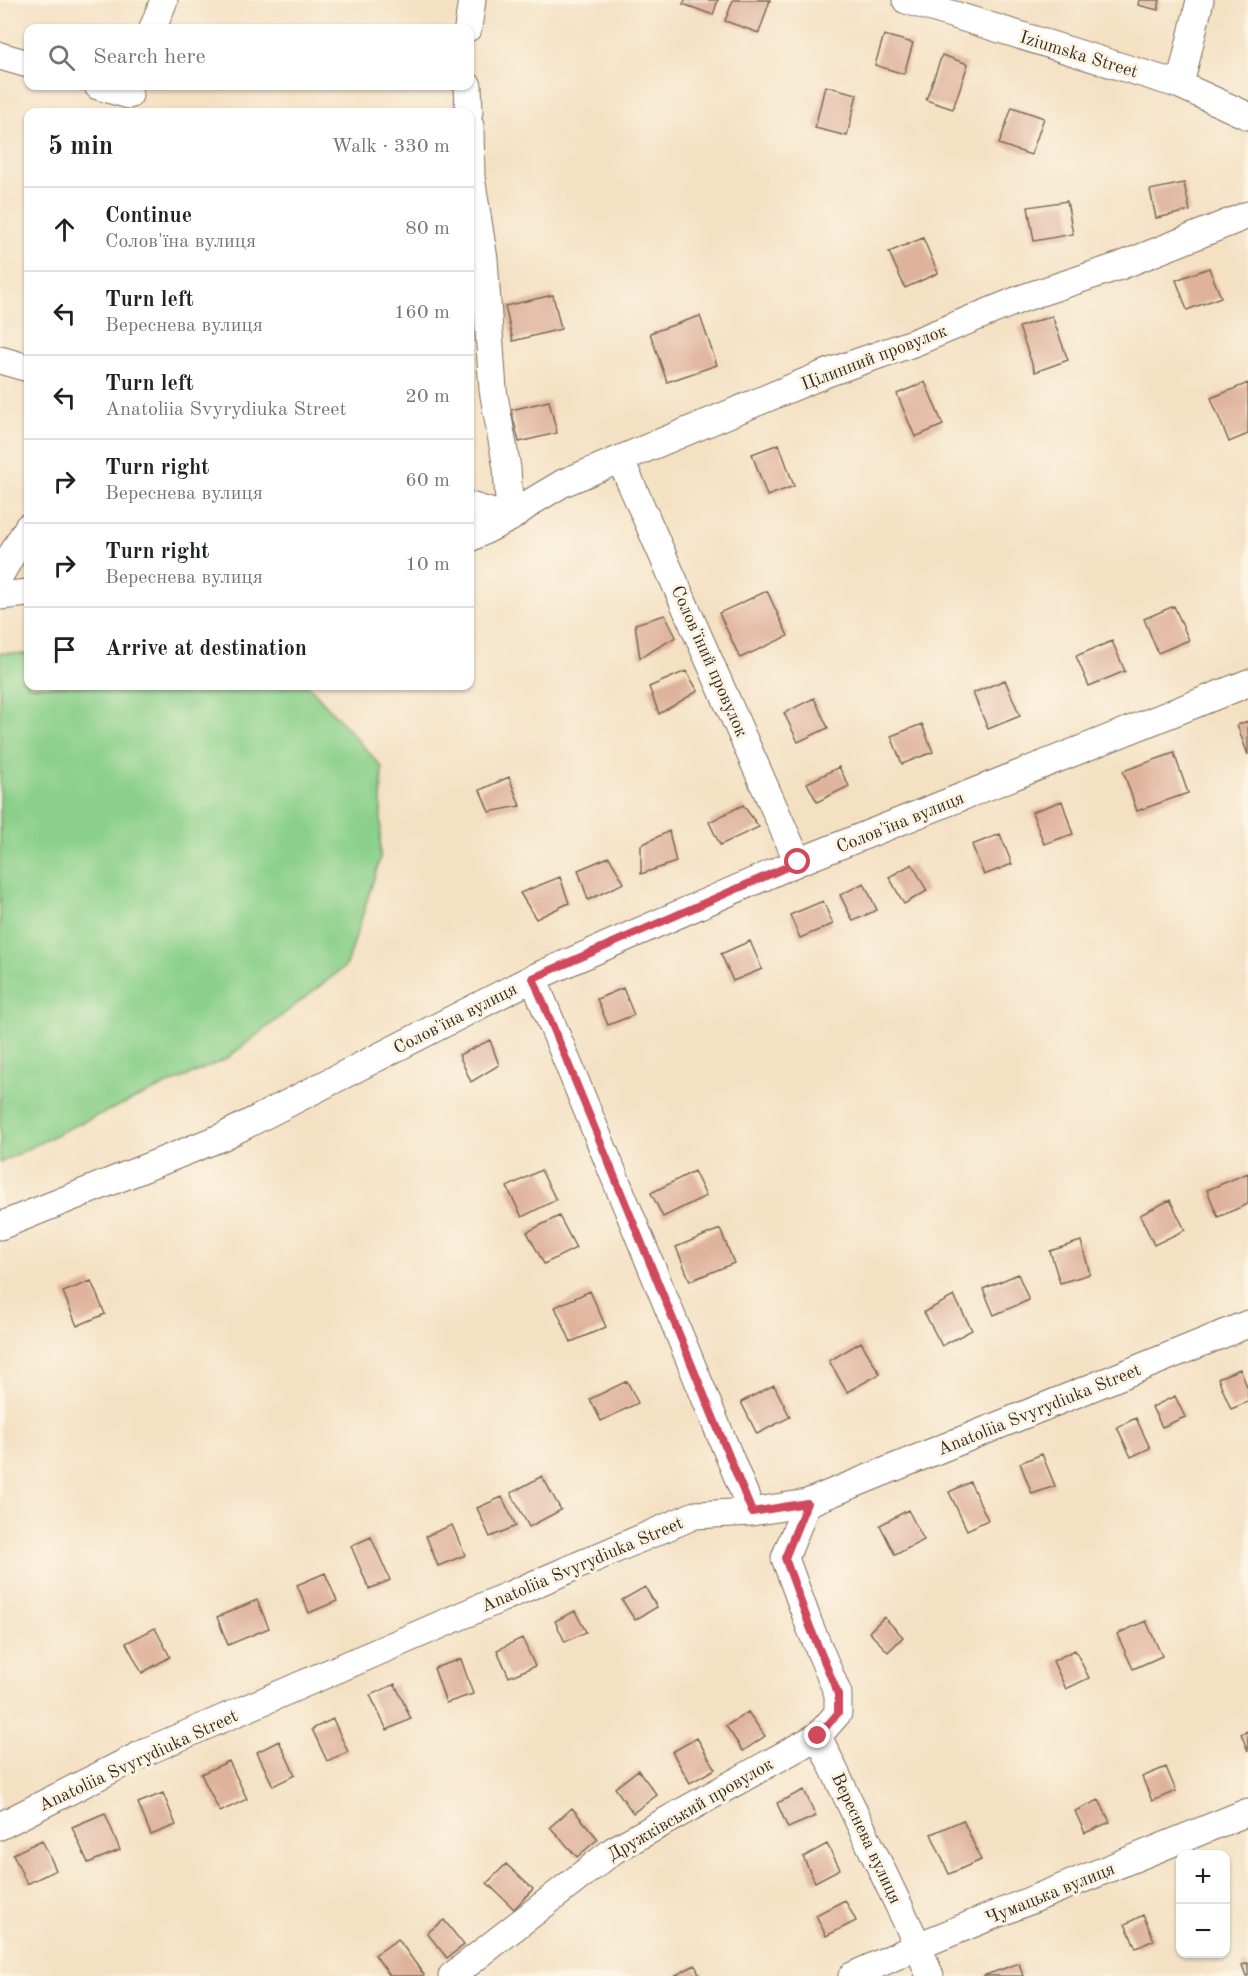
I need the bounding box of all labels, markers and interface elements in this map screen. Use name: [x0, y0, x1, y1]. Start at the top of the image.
search box: [24, 24, 474, 90]
street label: Iziumska Street: [1017, 28, 1140, 81]
icon: search: [45, 41, 78, 74]
text: Search here: [93, 46, 206, 68]
text: 5 min: [48, 134, 113, 160]
text: Walk · 330 m: [331, 137, 450, 157]
text: Continue: [105, 205, 192, 227]
icon: ahead: [48, 213, 81, 246]
text: 80 m: [405, 219, 450, 239]
text: Солов'їна вулиця: [105, 232, 256, 252]
text: Turn left: [105, 289, 194, 311]
icon: left: [48, 297, 81, 330]
text: 160 m: [394, 303, 450, 323]
text: Вереснева вулиця: [105, 316, 263, 336]
street label: Цілинний провулок: [799, 322, 950, 394]
text: Turn left: [105, 373, 194, 395]
icon: left: [48, 381, 81, 414]
text: 20 m: [405, 387, 450, 407]
text: Anatoliia Svyrydiuka Street: [105, 400, 346, 420]
text: Turn right: [105, 457, 209, 479]
icon: right: [48, 465, 81, 498]
text: 60 m: [405, 471, 450, 491]
text: Вереснева вулиця: [105, 484, 263, 504]
text: Turn right: [105, 541, 209, 563]
icon: right: [48, 549, 81, 582]
text: 10 m: [405, 555, 450, 575]
text: Вереснева вулиця: [105, 568, 263, 588]
street label: Солов'їний провулок: [668, 583, 751, 740]
icon: arrive: [48, 633, 81, 666]
text: Arrive at destination: [105, 638, 307, 660]
street label: Солов'їна вулиця: [834, 789, 967, 857]
route start: [784, 848, 810, 874]
street label: Солов'їна вулиця: [391, 980, 520, 1058]
street label: Anatoliia Svyrydiuka Street: [935, 1361, 1143, 1459]
street label: Anatoliia Svyrydiuka Street: [479, 1514, 686, 1616]
street label: Anatoliia Svyrydiuka Street: [36, 1707, 241, 1815]
route end: [804, 1722, 830, 1748]
street label: Дружківський провулок: [605, 1755, 776, 1865]
street label: Вереснева вулиця: [828, 1770, 904, 1907]
map controls: [1176, 1850, 1230, 1958]
button: +: [1176, 1850, 1230, 1904]
street label: Чумацька вулиця: [983, 1860, 1117, 1928]
button: −: [1176, 1904, 1230, 1958]

